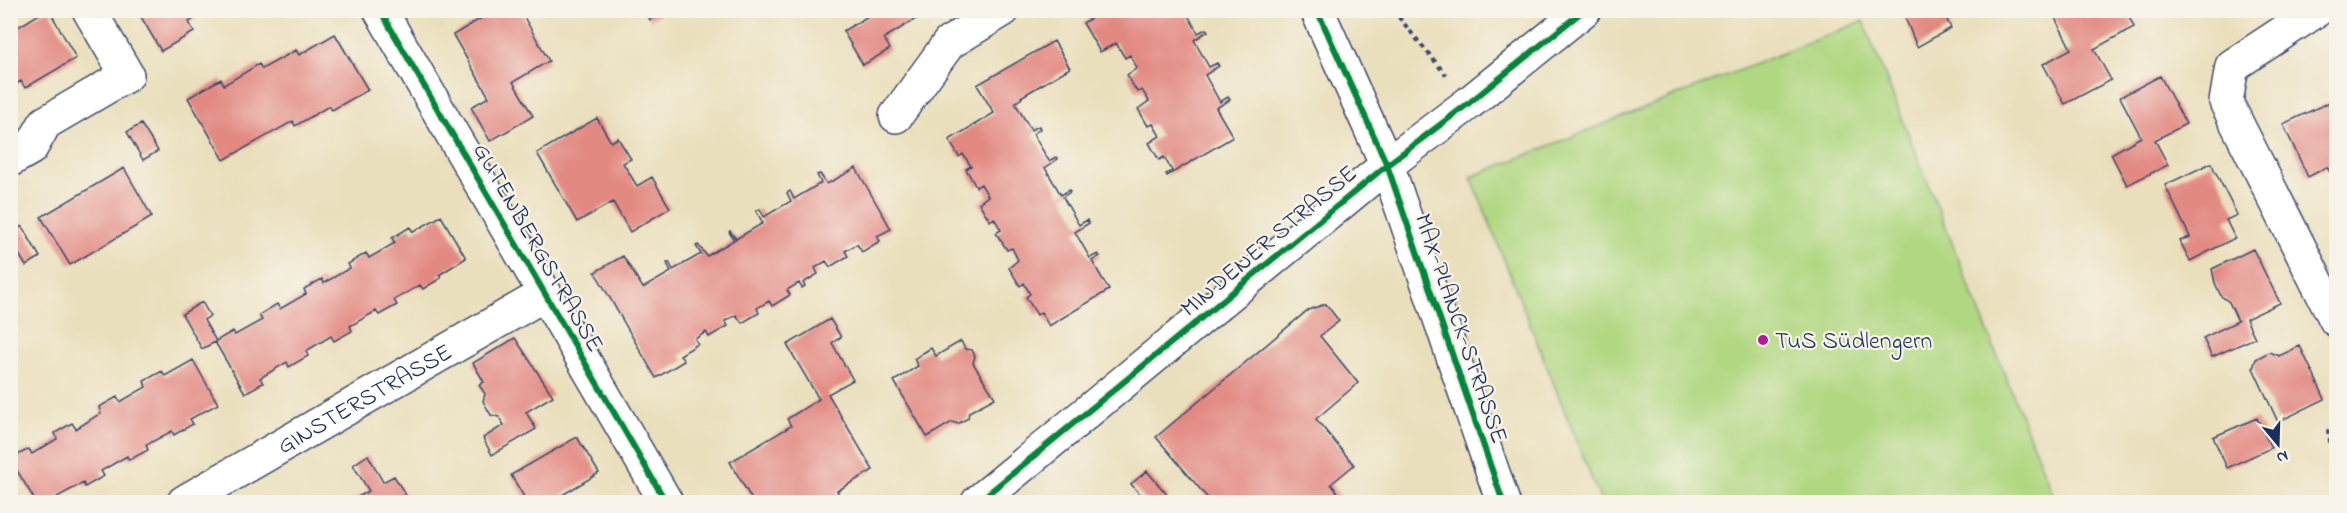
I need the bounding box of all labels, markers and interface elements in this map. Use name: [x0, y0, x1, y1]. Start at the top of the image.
street label: GUTENBERGSTRASSE: [463, 137, 611, 359]
street label: MINDENER STRASSE: [1174, 157, 1366, 326]
street label: MAX-PLANCK-STRASSE: [1404, 209, 1515, 448]
place label: TuS Südlengern: [1775, 325, 1932, 360]
marker: TuS Südlengern: [1756, 333, 1770, 347]
street label: GINSTERSTRASSE: [272, 336, 459, 465]
north arrow: [2248, 414, 2308, 474]
text: N: [2273, 443, 2291, 469]

